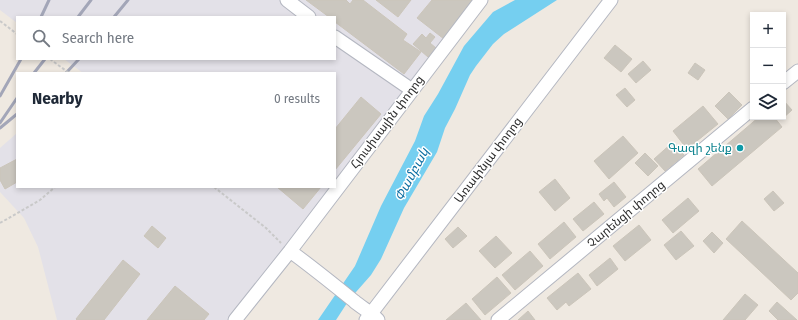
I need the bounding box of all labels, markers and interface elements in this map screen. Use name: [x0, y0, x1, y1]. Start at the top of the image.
map controls: [750, 12, 786, 120]
button: +: [750, 12, 786, 48]
search box: [16, 16, 336, 60]
icon: search: [30, 27, 52, 49]
text: Search here: [62, 29, 134, 47]
button: −: [750, 48, 786, 84]
street label: Հյուսիսային փողոց: [347, 73, 427, 171]
button: layers: [750, 84, 786, 120]
text: Nearby: [32, 88, 83, 109]
text: 0 results: [274, 91, 320, 106]
street label: Առափնյա փողոց: [451, 114, 525, 206]
place label: Գազի շենք: [668, 141, 732, 155]
marker: Գազի շենք: [735, 143, 745, 153]
water label: Փամբակ: [391, 144, 433, 204]
street label: Չարենցի փողոց: [584, 177, 668, 251]

